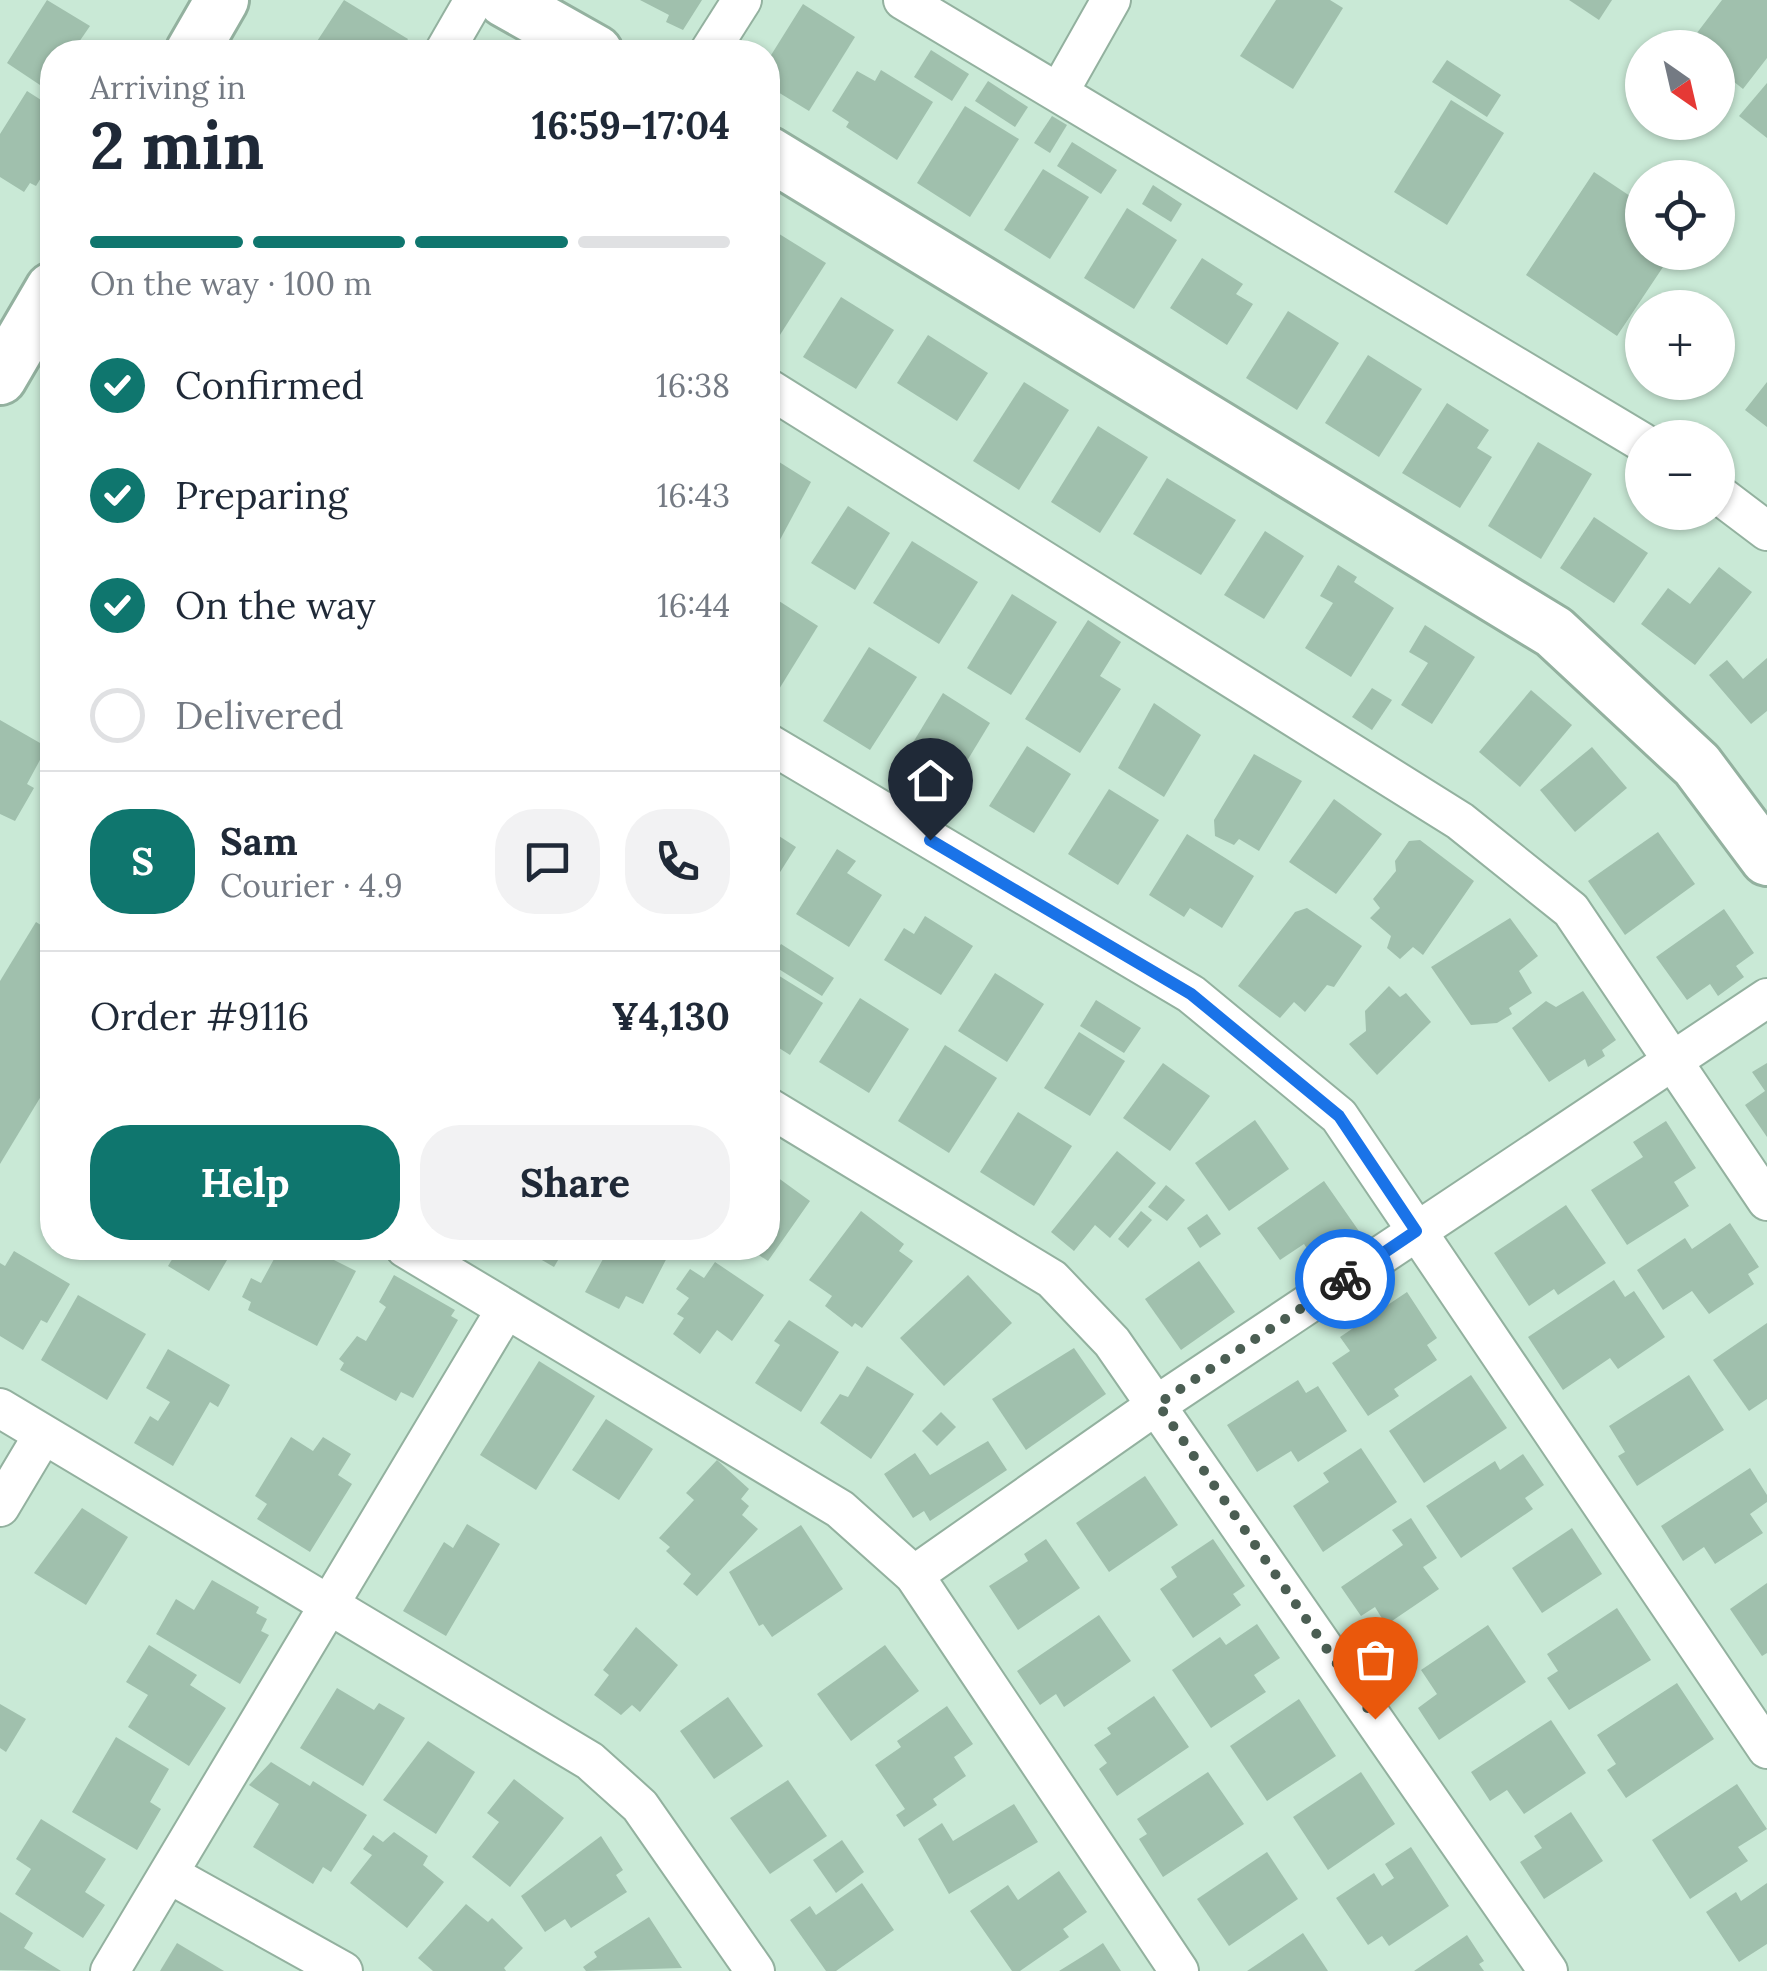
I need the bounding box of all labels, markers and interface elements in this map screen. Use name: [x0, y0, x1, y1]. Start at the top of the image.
north arrow: [1625, 30, 1735, 140]
map controls: [1625, 30, 1735, 530]
text: Arriving in: [90, 67, 246, 108]
text: 16:59–17:04: [532, 101, 730, 149]
text: 2 min: [90, 104, 264, 187]
button: locate: [1625, 160, 1735, 270]
text: On the way · 100 m: [90, 263, 372, 304]
button: +: [1625, 290, 1735, 400]
icon: check: [90, 358, 145, 413]
text: Confirmed: [175, 361, 364, 409]
text: 16:38: [656, 365, 730, 406]
button: −: [1625, 420, 1735, 530]
icon: check: [90, 468, 145, 523]
text: Preparing: [175, 471, 348, 519]
text: 16:43: [657, 475, 730, 516]
icon: check: [90, 578, 145, 633]
text: On the way: [175, 581, 376, 629]
text: 16:44: [657, 585, 730, 626]
text: Delivered: [175, 691, 344, 739]
pin: [888, 738, 973, 841]
icon: home: [903, 753, 958, 808]
button: chat: [495, 809, 600, 914]
button: phone: [625, 809, 730, 914]
text: Sam: [220, 817, 298, 865]
text: S: [131, 837, 154, 885]
text: Courier · 4.9: [220, 865, 403, 906]
text: Order #9116: [90, 992, 309, 1040]
text: ¥4,130: [611, 992, 730, 1040]
button: Help: [90, 1125, 400, 1240]
button: Share: [420, 1125, 730, 1240]
courier: [1295, 1229, 1395, 1329]
icon: bike: [1318, 1252, 1373, 1307]
pin: [1333, 1617, 1418, 1720]
icon: bag: [1348, 1632, 1403, 1687]

